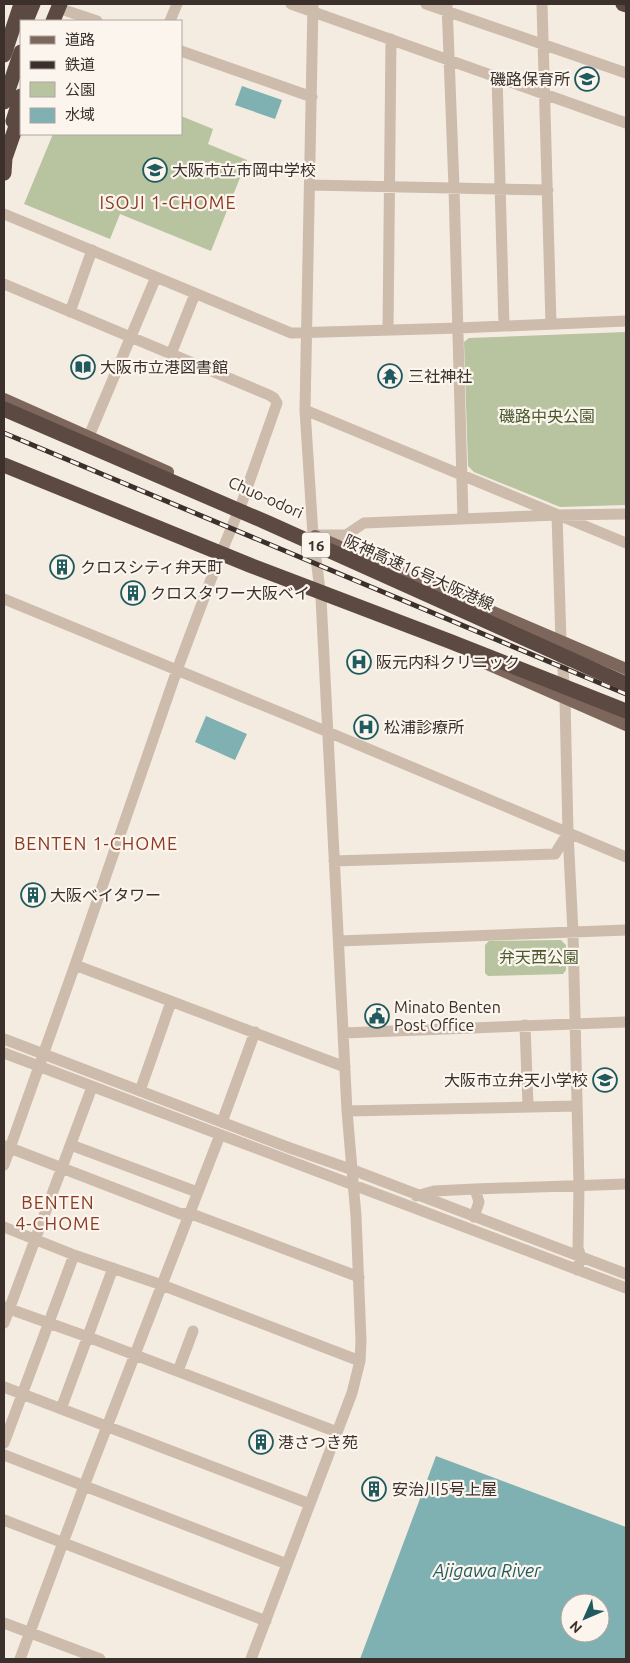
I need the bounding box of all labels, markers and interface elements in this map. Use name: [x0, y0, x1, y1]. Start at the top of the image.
legend: [20, 20, 182, 135]
text: 道路: [65, 31, 95, 48]
text: 鉄道: [65, 56, 95, 73]
school or university icon: 磯路保育所: [574, 66, 600, 92]
place label: 磯路保育所: [490, 70, 570, 88]
text: 公園: [65, 81, 95, 98]
text: 水域: [65, 106, 95, 123]
school or university icon: 大阪市立市岡中学校: [142, 157, 168, 183]
place label: 大阪市立市岡中学校: [172, 161, 316, 179]
district label: ISOJI 1-CHOME: [99, 192, 237, 212]
library icon: 大阪市立港図書館: [70, 354, 96, 380]
place label: 大阪市立港図書館: [100, 358, 228, 376]
temple icon: 三社神社: [377, 363, 403, 389]
place label: 三社神社: [408, 367, 472, 385]
park label: 磯路中央公園: [499, 407, 595, 425]
street label: Chuo-odori: [226, 472, 306, 522]
street label: 阪神高速16号大阪港線: [341, 531, 497, 613]
road number: 16: [302, 532, 330, 558]
building icon: クロスシティ弁天町: [49, 554, 75, 580]
place label: クロスシティ弁天町: [80, 558, 223, 576]
building icon: クロスタワー大阪ベイ: [120, 580, 146, 606]
place label: クロスタワー大阪ベイ: [150, 584, 310, 602]
hospital icon: 阪元内科クリニック: [346, 649, 372, 675]
place label: 阪元内科クリニック: [376, 653, 520, 671]
hospital icon: 松浦診療所: [353, 714, 379, 740]
place label: 松浦診療所: [384, 718, 464, 736]
district label: BENTEN 1-CHOME: [14, 833, 178, 853]
building icon: 大阪ベイタワー: [20, 882, 46, 908]
place label: 大阪ベイタワー: [50, 886, 161, 904]
park label: 弁天西公園: [499, 948, 579, 966]
place label: Minato Benten Post Office: [394, 998, 501, 1034]
public building icon: Minato Benten Post Office: [364, 1003, 390, 1029]
school or university icon: 大阪市立弁天小学校: [592, 1067, 618, 1093]
place label: 大阪市立弁天小学校: [444, 1071, 588, 1089]
district label: BENTEN 4-CHOME: [15, 1192, 101, 1233]
building icon: 港さつき苑: [248, 1429, 274, 1455]
place label: 港さつき苑: [278, 1433, 358, 1451]
building icon: 安治川5号上屋: [361, 1476, 387, 1502]
place label: 安治川5号上屋: [392, 1480, 497, 1498]
water label: Ajigawa River: [432, 1560, 542, 1580]
north arrow: [560, 1593, 610, 1643]
text: N: [566, 1618, 585, 1637]

